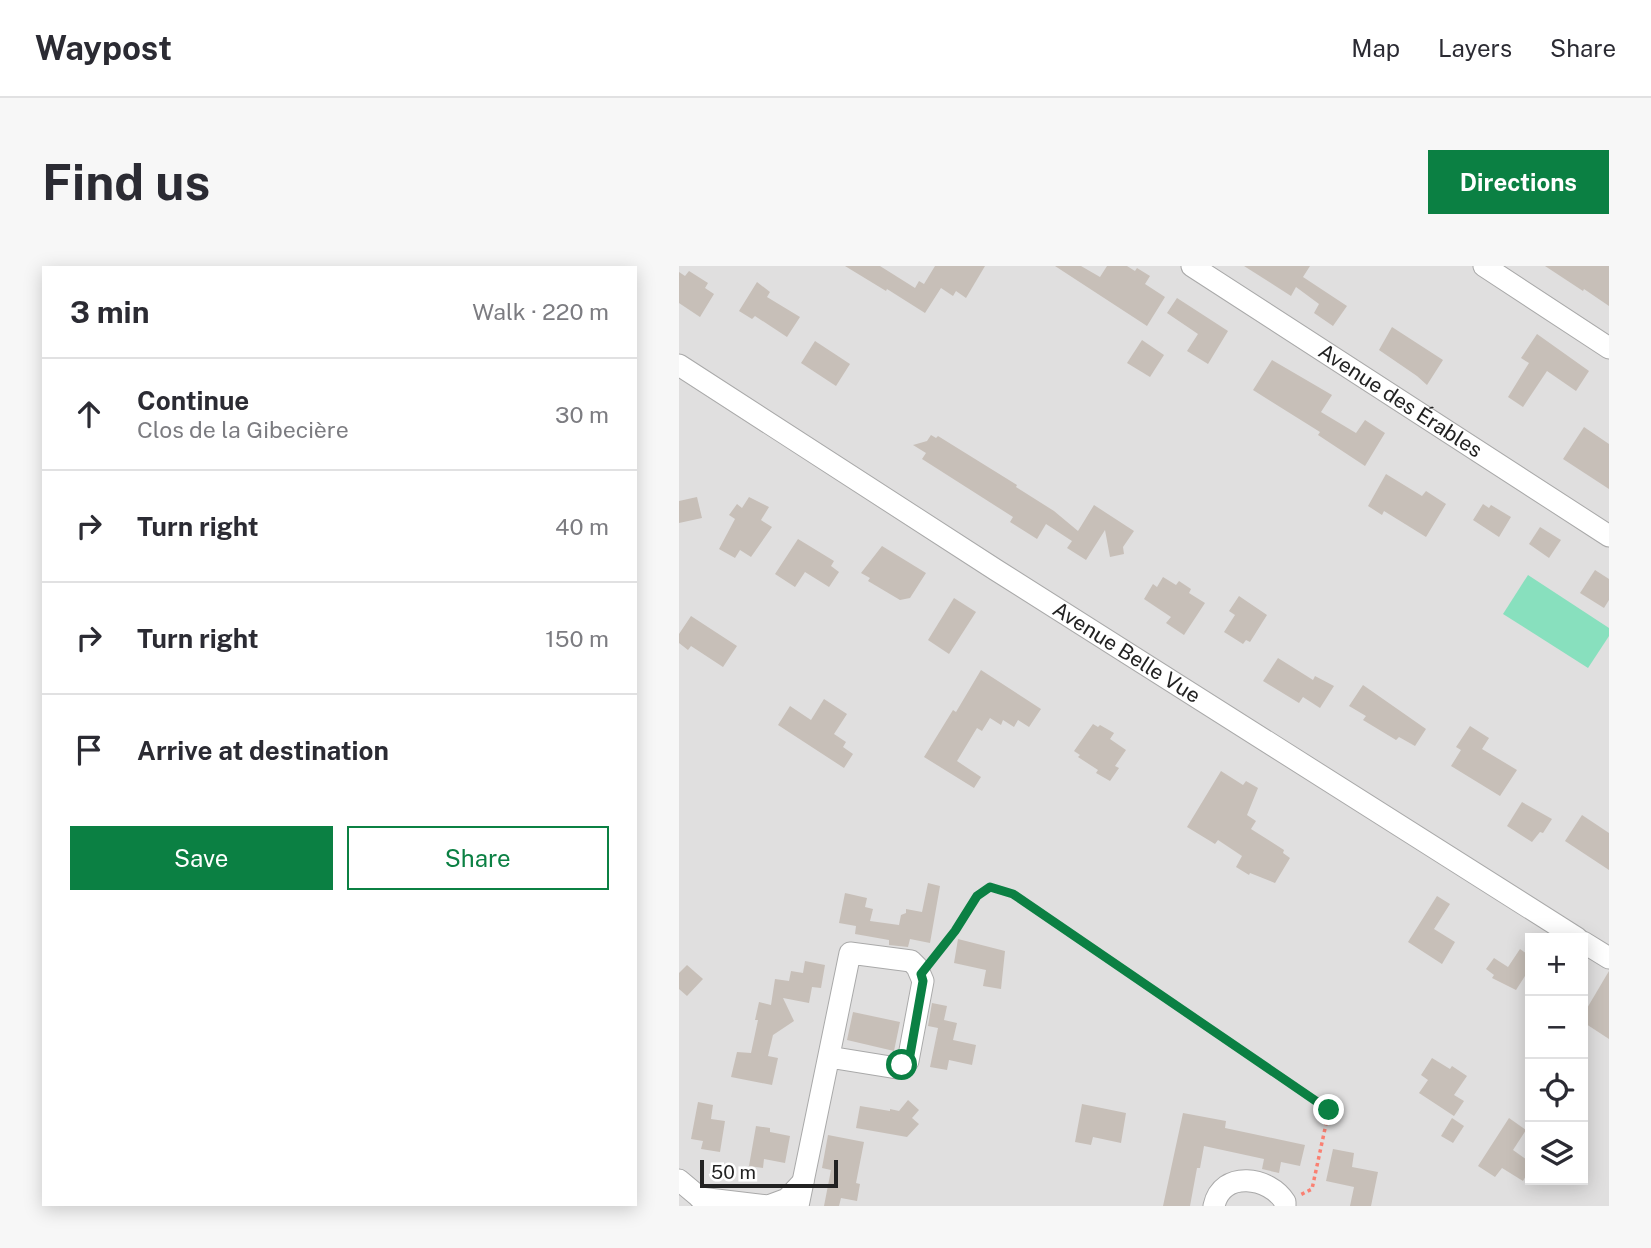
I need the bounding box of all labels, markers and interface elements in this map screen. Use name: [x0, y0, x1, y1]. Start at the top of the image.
text: Waypost: [35, 29, 172, 67]
text: Map: [1351, 34, 1400, 62]
text: Layers: [1438, 34, 1512, 62]
text: Share: [1550, 34, 1616, 62]
button: Directions: [1428, 150, 1609, 214]
text: Find us: [42, 153, 210, 211]
text: 3 min: [70, 294, 149, 330]
text: Walk · 220 m: [472, 298, 609, 325]
street label: Avenue des Érables: [1314, 338, 1487, 462]
text: Continue: [137, 385, 249, 416]
icon: ahead: [70, 395, 108, 433]
text: 30 m: [555, 401, 609, 428]
text: Clos de la Gibecière: [137, 416, 349, 443]
icon: right: [70, 507, 108, 545]
text: Turn right: [137, 511, 259, 542]
text: 40 m: [555, 513, 609, 540]
street label: Avenue Belle Vue: [1048, 596, 1205, 708]
icon: right: [70, 619, 108, 657]
text: Turn right: [137, 623, 259, 654]
text: 150 m: [545, 625, 609, 652]
icon: arrive: [70, 731, 108, 769]
text: Arrive at destination: [137, 735, 389, 766]
button: Save: [70, 826, 333, 890]
button: Share: [347, 826, 609, 890]
map controls: [1525, 933, 1588, 1185]
button: +: [1525, 933, 1588, 996]
button: −: [1525, 996, 1588, 1059]
route start: [886, 1049, 917, 1080]
button: locate: [1525, 1059, 1588, 1122]
route end: [1313, 1094, 1344, 1125]
button: layers: [1525, 1122, 1588, 1185]
scale bar: [700, 1157, 838, 1189]
text: 50 m: [711, 1161, 756, 1183]

